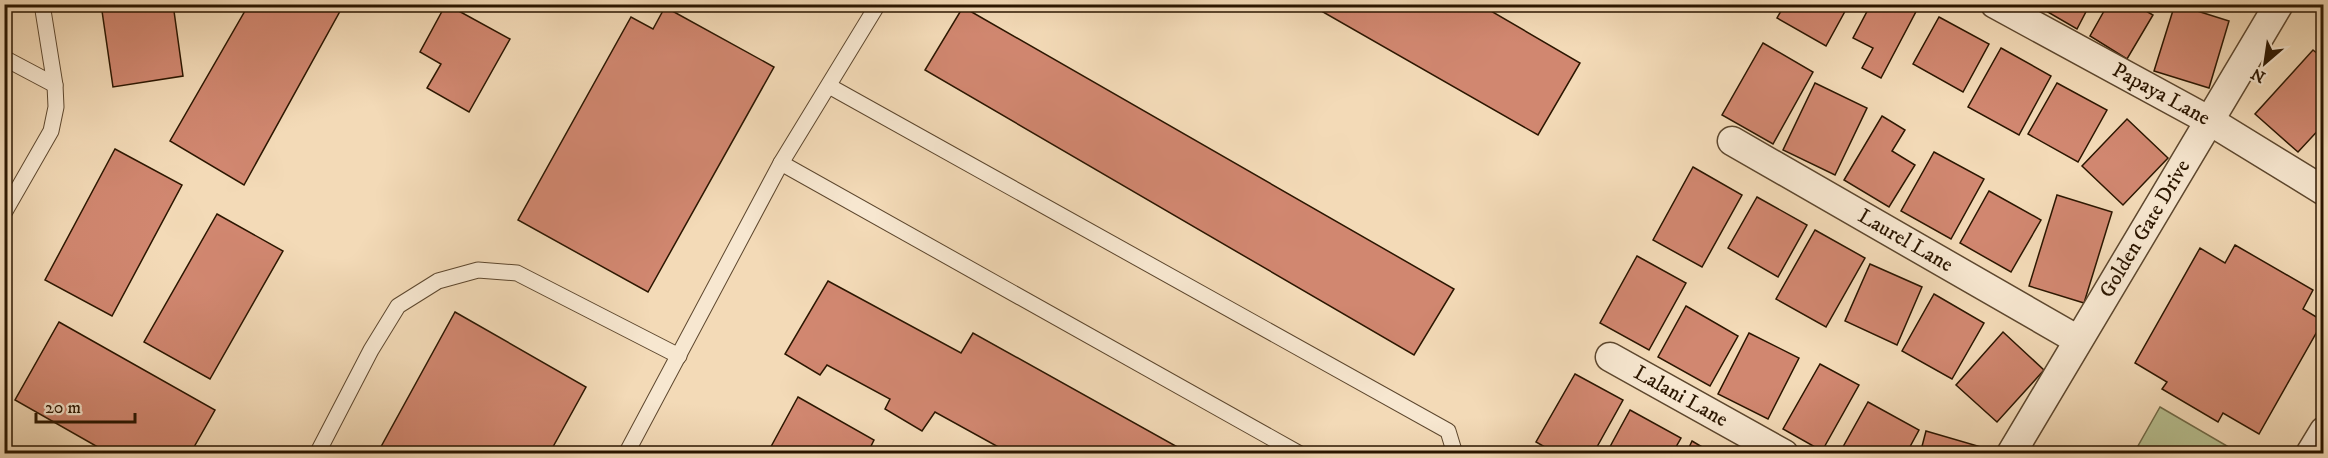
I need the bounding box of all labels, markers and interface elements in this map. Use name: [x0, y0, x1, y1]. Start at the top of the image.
north arrow: [2235, 33, 2295, 93]
street label: Papaya Lane: [2108, 57, 2215, 132]
text: N: [2248, 63, 2269, 87]
street label: Golden Gate Drive: [2094, 155, 2196, 303]
street label: Laurel Lane: [1853, 203, 1958, 278]
street label: Lalani Lane: [1629, 360, 1733, 433]
scale bar: [36, 386, 135, 424]
text: 20 m: [45, 397, 81, 419]

